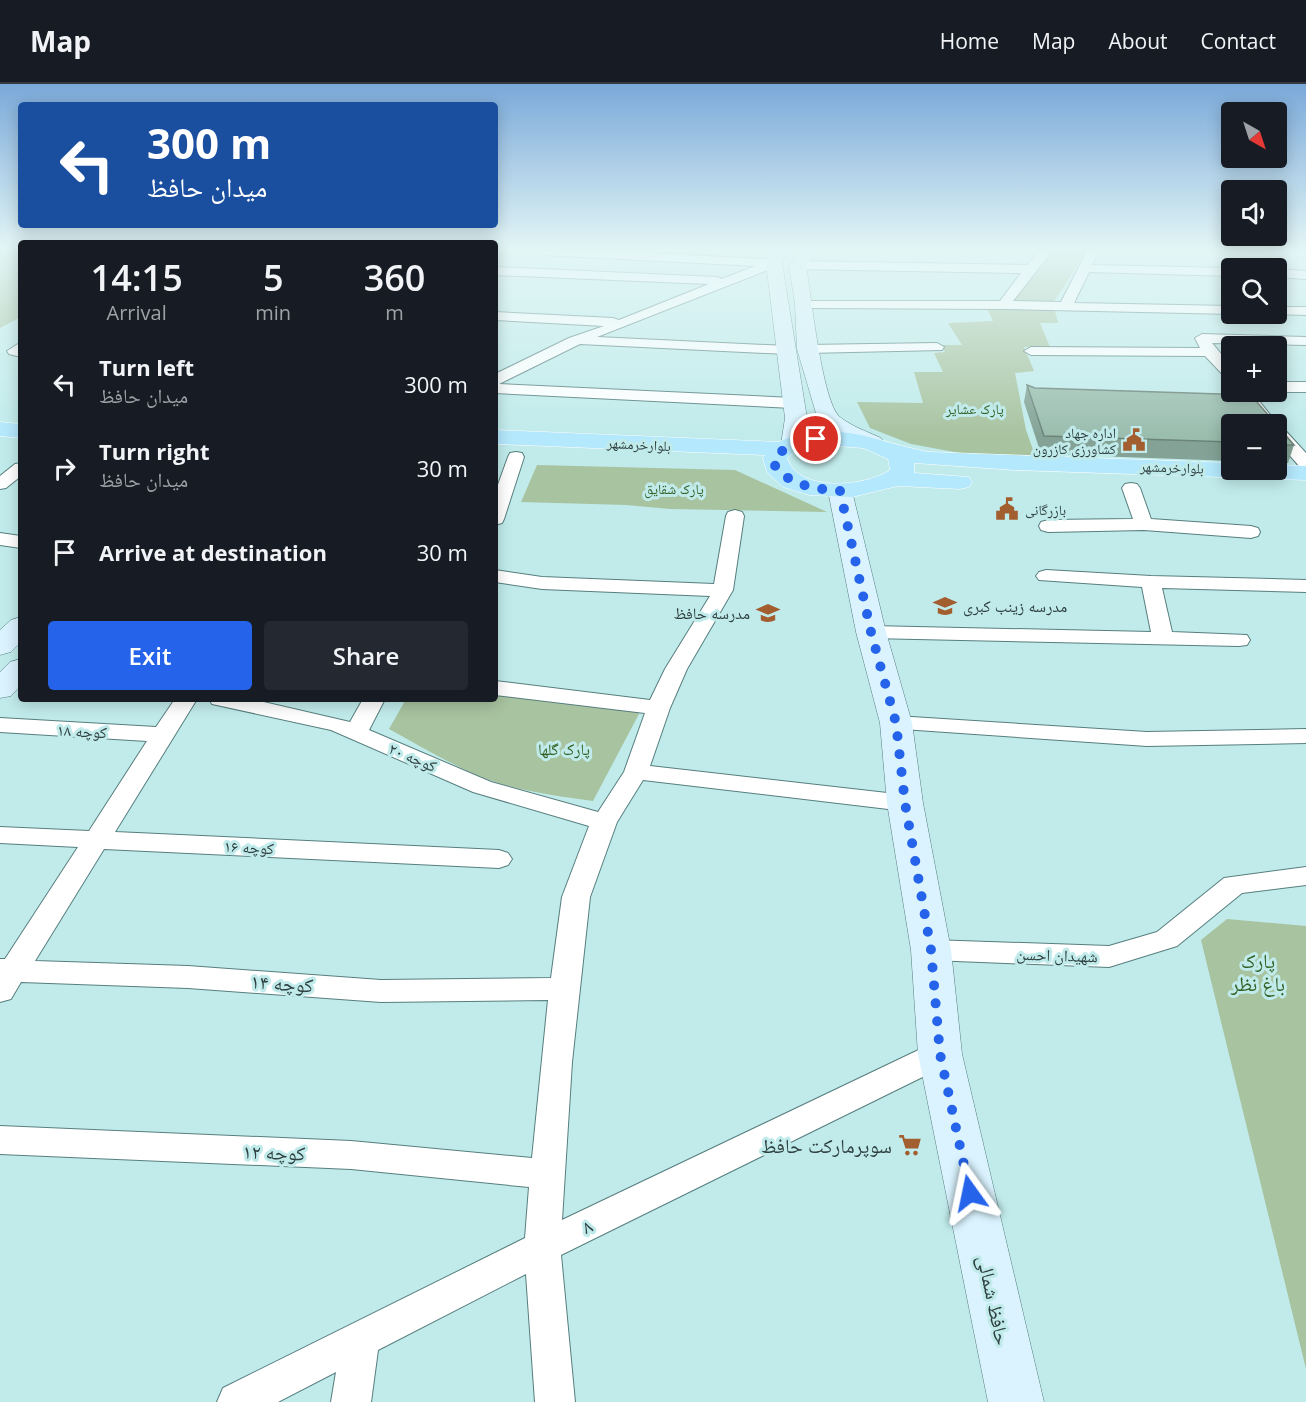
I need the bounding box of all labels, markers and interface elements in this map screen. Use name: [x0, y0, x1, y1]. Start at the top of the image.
text: Map: [30, 22, 91, 60]
text: Home: [940, 27, 999, 55]
text: Map: [1032, 27, 1075, 55]
text: About: [1108, 27, 1168, 55]
text: Contact: [1201, 27, 1276, 55]
north arrow: [1221, 102, 1287, 168]
map controls: [1221, 102, 1287, 480]
text: 300 m: [147, 114, 271, 171]
icon: left: [48, 126, 126, 204]
text: میدان حافظ: [147, 168, 267, 205]
button: sound: [1221, 180, 1287, 246]
text: 14:15: [91, 253, 183, 302]
text: 5: [263, 253, 284, 302]
text: 360: [364, 253, 425, 302]
button: search: [1221, 258, 1287, 324]
text: Arrival: [107, 299, 167, 326]
text: min: [255, 299, 291, 326]
text: m: [385, 299, 404, 326]
button: +: [1221, 336, 1287, 402]
text: Turn left: [99, 352, 194, 382]
icon: left: [48, 368, 81, 401]
text: 300 m: [404, 369, 468, 399]
text: میدان حافظ: [99, 382, 188, 409]
park label: پارک عشایر: [945, 399, 1004, 418]
pin: [790, 413, 841, 464]
button: −: [1221, 414, 1287, 480]
icon: arrive: [799, 422, 832, 455]
place label: اداره جهاد کشاورزی کازرون: [1033, 423, 1116, 458]
public building icon: اداره جهاد کشاورزی کازرون: [1121, 427, 1147, 453]
street label: بلوارخرمشهر: [606, 433, 671, 455]
text: Turn right: [99, 436, 210, 466]
icon: right: [48, 452, 81, 485]
text: 30 m: [417, 453, 468, 483]
street label: بلوارخرمشهر: [1139, 456, 1204, 478]
text: میدان حافظ: [99, 466, 188, 493]
park label: پارک شقایق: [644, 479, 704, 499]
public building icon: بازرگانی: [994, 496, 1020, 522]
place label: بازرگانی: [1025, 500, 1066, 519]
icon: arrive: [48, 536, 81, 569]
text: Arrive at destination: [99, 537, 327, 567]
text: 30 m: [417, 537, 468, 567]
school or university icon: مدرسه زینب کبری: [932, 593, 958, 619]
place label: مدرسه زینب کبری: [963, 595, 1067, 617]
school or university icon: مدرسه حافظ: [755, 600, 781, 626]
place label: مدرسه حافظ: [674, 602, 750, 624]
button: Exit: [48, 621, 252, 690]
button: Share: [264, 621, 468, 690]
street label: کوچه ۱۸: [56, 719, 108, 743]
street label: کوچه ۲۰: [386, 737, 441, 777]
park label: پارک گلها: [538, 738, 590, 760]
street label: کوچه ۱۶: [223, 835, 275, 859]
street label: شهیدان احسن: [1016, 943, 1098, 967]
park label: پارک باغ نظر: [1230, 947, 1285, 997]
street label: کوچه ۱۴: [250, 967, 314, 999]
place label: سوپرمارکت حافظ: [761, 1132, 892, 1159]
supermarket icon: سوپرمارکت حافظ: [897, 1132, 923, 1158]
street label: کوچه ۱۲: [242, 1137, 306, 1167]
position arrow: [938, 1161, 1002, 1225]
street label: ۸: [577, 1212, 597, 1240]
street label: حافظ شمالی: [971, 1253, 1017, 1348]

